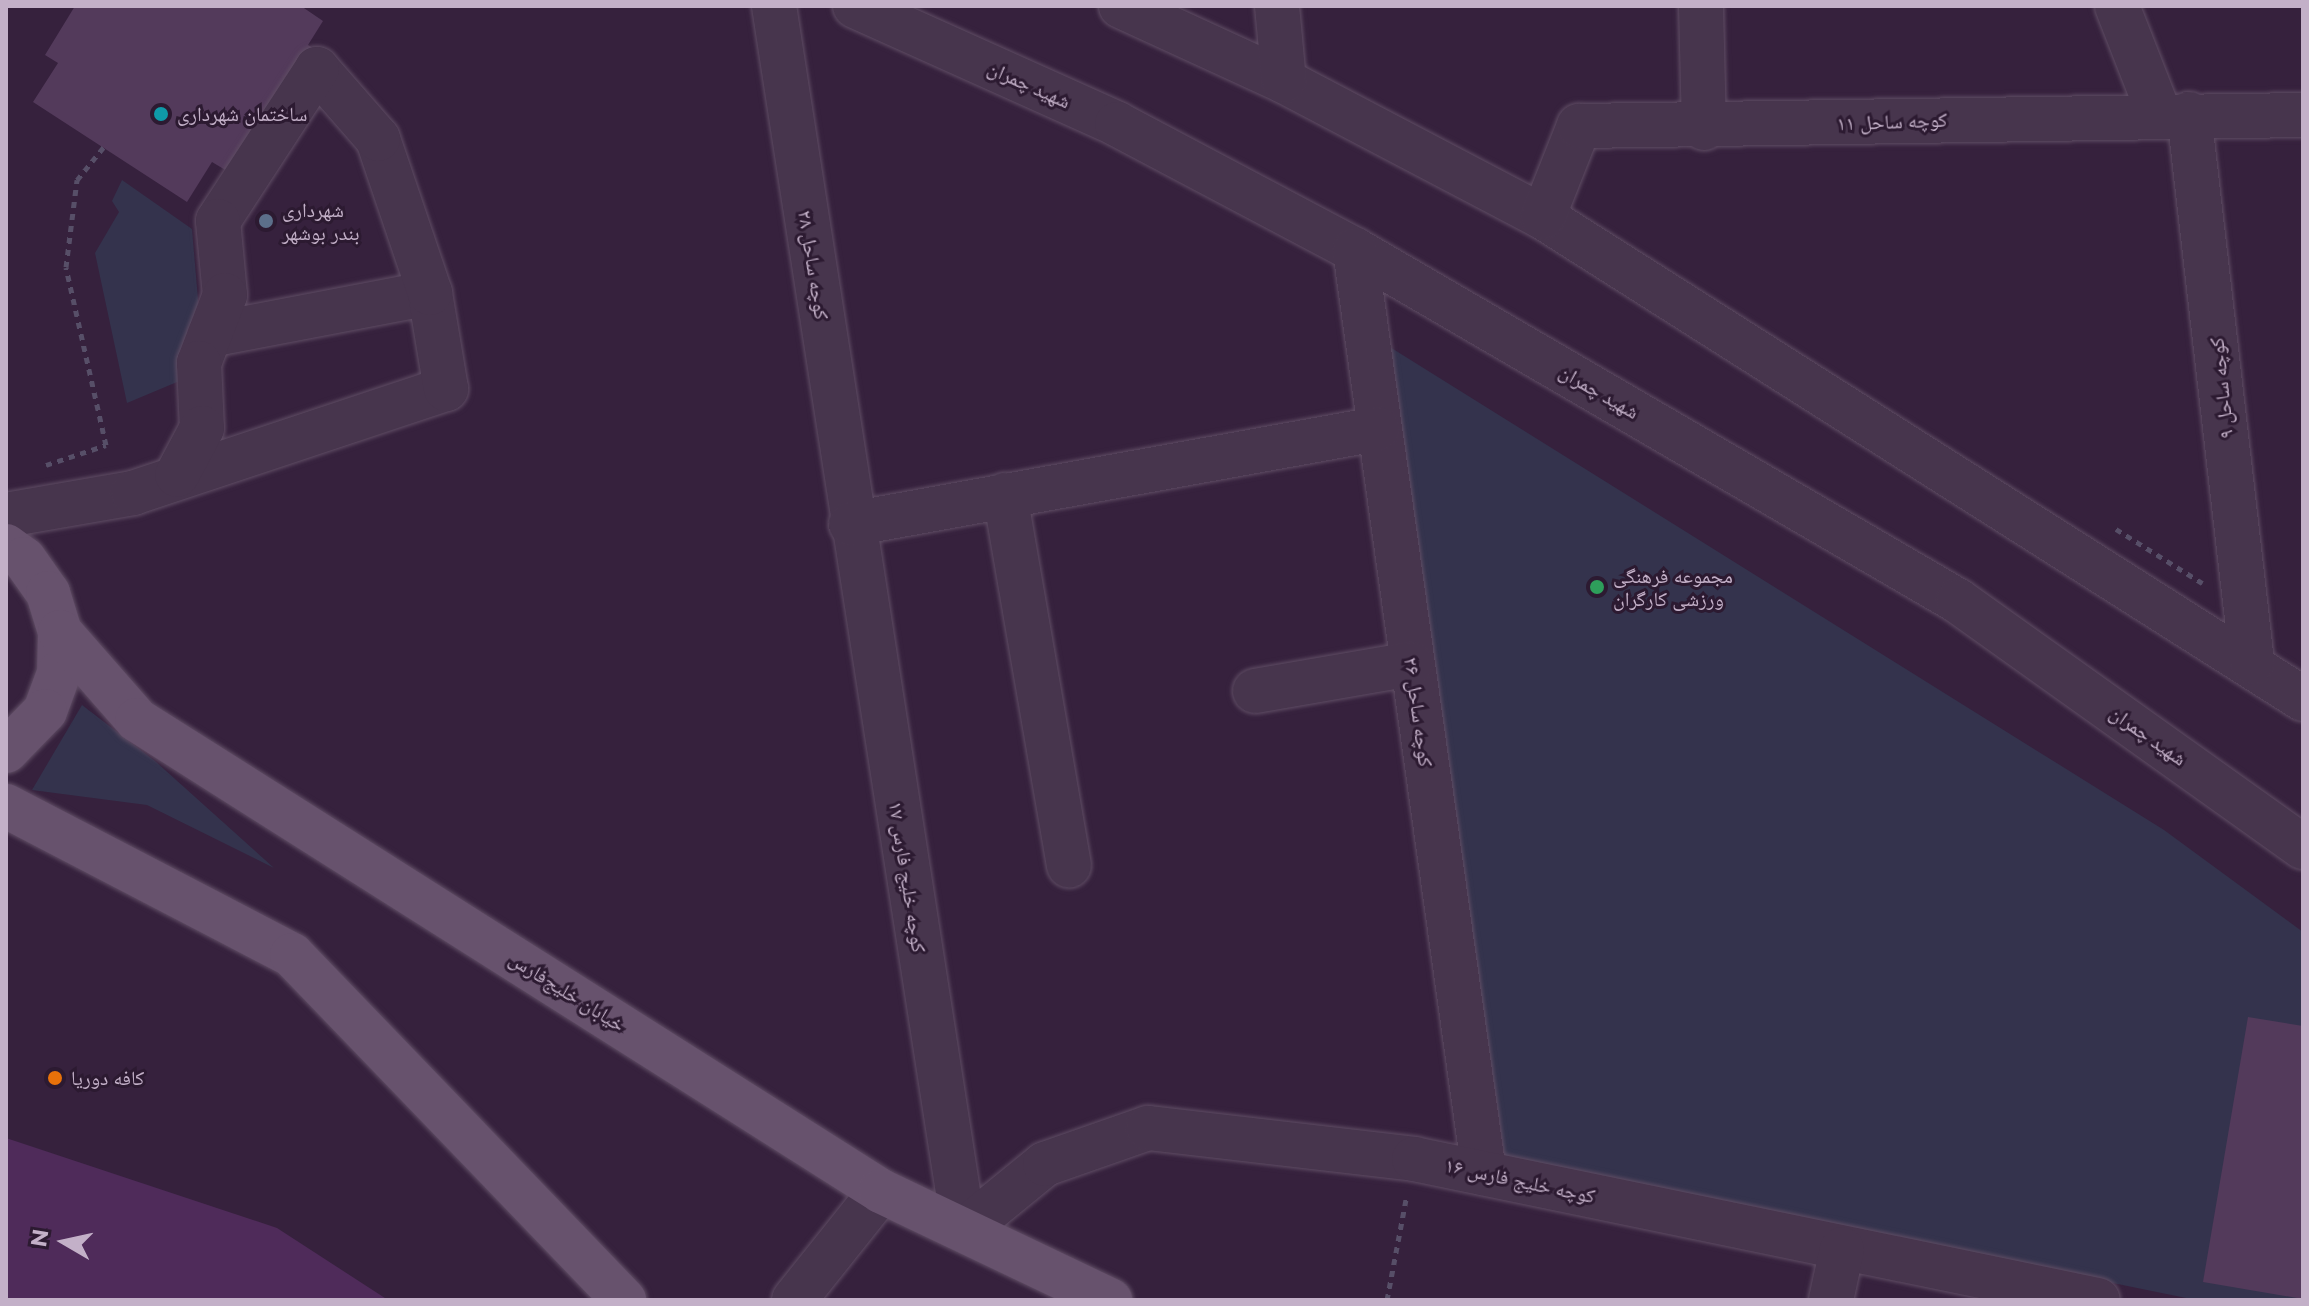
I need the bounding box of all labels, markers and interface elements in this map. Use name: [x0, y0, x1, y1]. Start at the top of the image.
street label: شهید چمران: [984, 56, 1074, 114]
place label: ساختمان شهرداری: [177, 102, 307, 126]
marker: ساختمان شهرداری: [152, 105, 170, 123]
street label: کوچه ساحل ۱۱: [1836, 108, 1948, 136]
place label: شهرداری بندر بوشهر: [282, 198, 359, 245]
street label: کوچه ساحل ۲۸: [792, 208, 834, 322]
marker: شهرداری بندر بوشهر: [257, 212, 275, 230]
street label: کوچه ساحل ۹: [2205, 336, 2239, 440]
street label: شهید چمران: [1555, 360, 1643, 424]
place label: مجموعه فرهنگی ورزشی کارگران: [1613, 564, 1733, 611]
marker: مجموعه فرهنگی ورزشی کارگران: [1588, 578, 1606, 596]
street label: کوچه ساحل ۲۶: [1398, 656, 1438, 768]
street label: شهید چمران: [2105, 701, 2191, 771]
street label: کوچه خلیج فارس ۱۷: [883, 800, 931, 954]
street label: خیابان خلیج‌فارس: [505, 947, 629, 1037]
place label: کافه دوریا: [71, 1066, 144, 1090]
marker: کافه دوریا: [46, 1069, 64, 1087]
street label: کوچه خلیج فارس ۱۶: [1443, 1153, 1597, 1209]
north arrow: [24, 1202, 104, 1282]
text: N: [25, 1227, 55, 1249]

